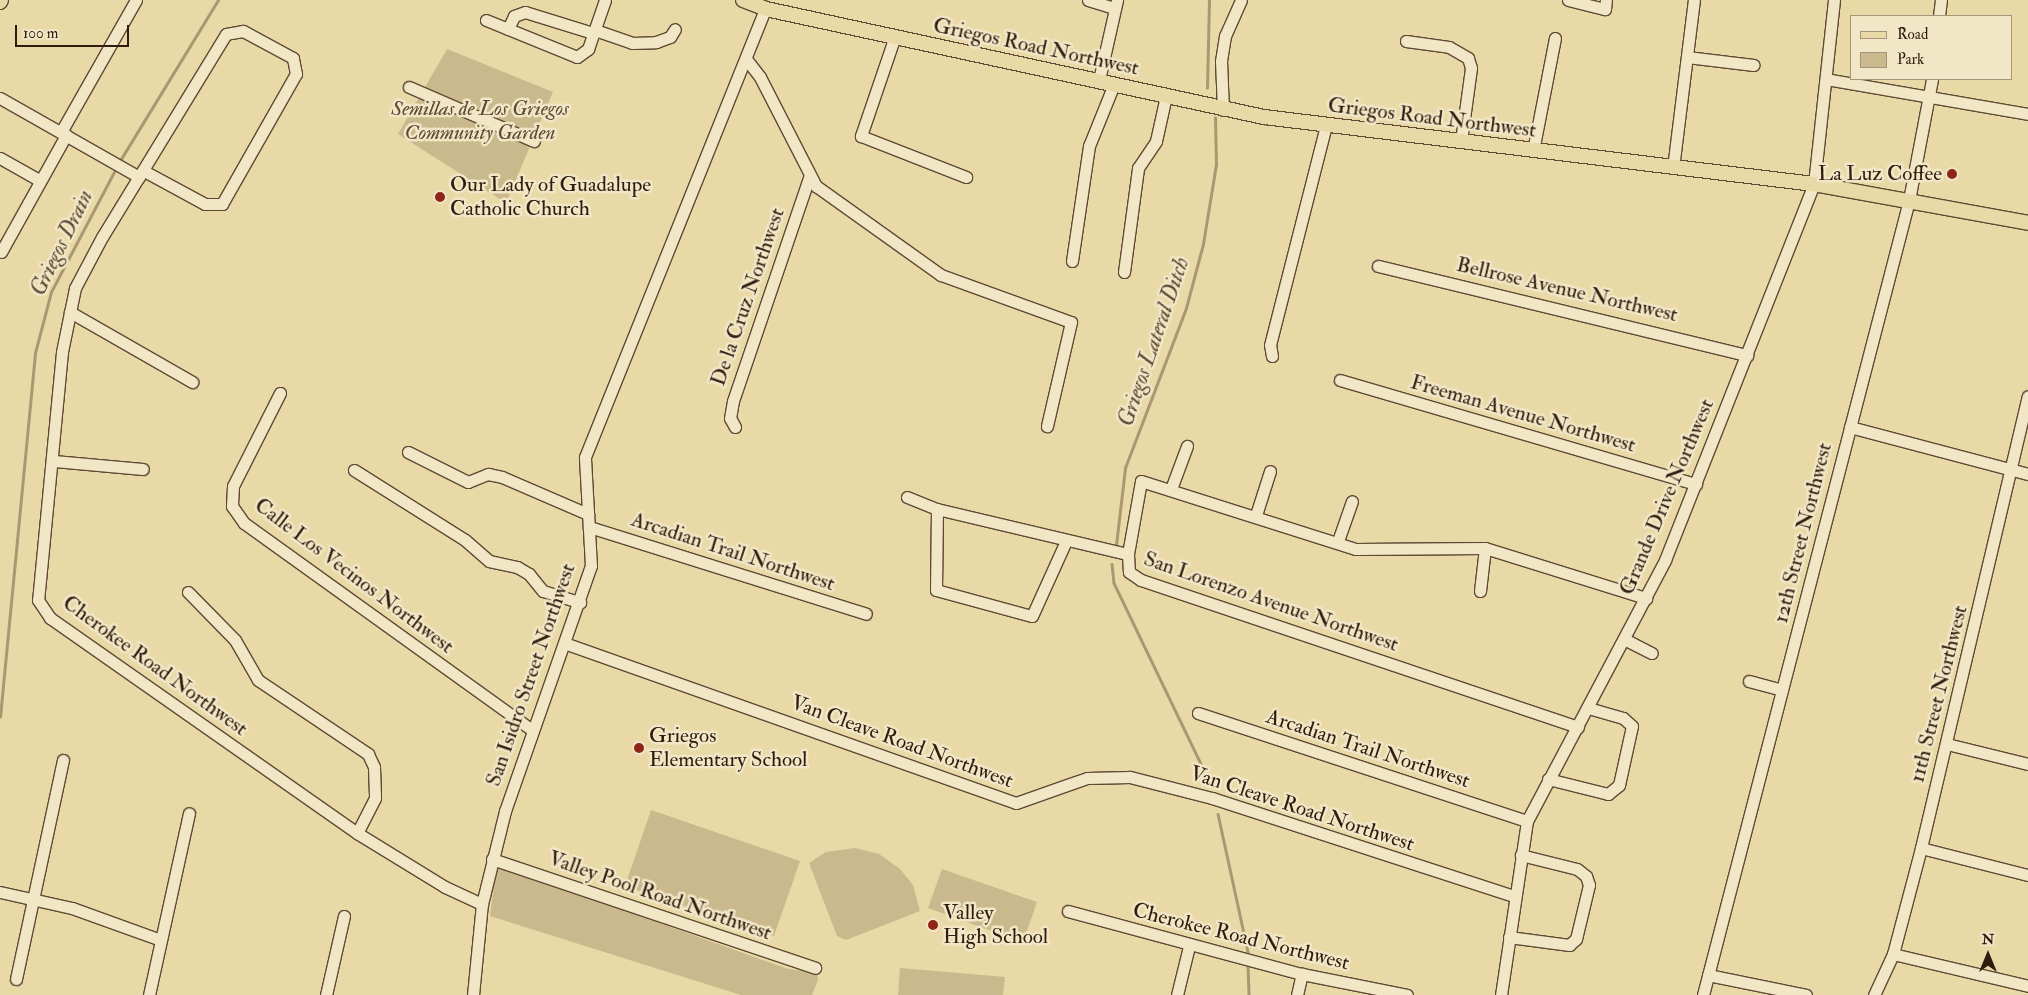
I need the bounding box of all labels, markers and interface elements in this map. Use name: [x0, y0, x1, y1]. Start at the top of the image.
street label: Griegos Road Northwest: [931, 13, 1141, 81]
scale bar: [18, 15, 131, 47]
legend: [1850, 15, 2013, 80]
text: 100 m: [23, 24, 58, 43]
text: Road: [1897, 25, 1928, 44]
text: Park: [1897, 50, 1924, 69]
street label: Griegos Road Northwest: [1326, 93, 1538, 143]
park label: Semillas de Los Griegos Community Garden: [391, 96, 569, 146]
place label: La Luz Coffee: [1818, 161, 1942, 187]
marker: La Luz Coffee: [1946, 168, 1958, 180]
place label: Our Lady of Guadalupe Catholic Church: [450, 172, 651, 222]
water label: Griegos Drain: [25, 186, 99, 300]
marker: Our Lady of Guadalupe Catholic Church: [434, 191, 446, 203]
street label: De la Cruz Northwest: [706, 205, 790, 389]
street label: Bellrose Avenue Northwest: [1454, 252, 1680, 328]
water label: Griegos Lateral Ditch: [1113, 254, 1195, 430]
street label: Freeman Avenue Northwest: [1408, 370, 1638, 458]
street label: Grande Drive Northwest: [1614, 395, 1720, 599]
street label: 12th Street Northwest: [1768, 440, 1838, 626]
street label: Calle Los Vecinos Northwest: [250, 493, 458, 659]
street label: Arcadian Trail Northwest: [628, 507, 838, 597]
street label: San Lorenzo Avenue Northwest: [1140, 547, 1402, 657]
street label: San Isidro Street Northwest: [481, 560, 581, 790]
street label: Cherokee Road Northwest: [58, 590, 252, 742]
street label: 11th Street Northwest: [1905, 603, 1973, 785]
street label: Van Cleave Road Northwest: [788, 690, 1016, 794]
street label: Arcadian Trail Northwest: [1263, 704, 1473, 794]
place label: Griegos Elementary School: [649, 723, 807, 773]
marker: Griegos Elementary School: [633, 742, 645, 754]
street label: Van Cleave Road Northwest: [1187, 761, 1417, 857]
street label: Valley Pool Road Northwest: [545, 846, 775, 946]
street label: Cherokee Road Northwest: [1130, 898, 1352, 976]
place label: Valley High School: [943, 900, 1048, 950]
marker: Valley High School: [927, 919, 939, 931]
north arrow: [1963, 930, 2013, 980]
text: N: [1982, 931, 1994, 948]

